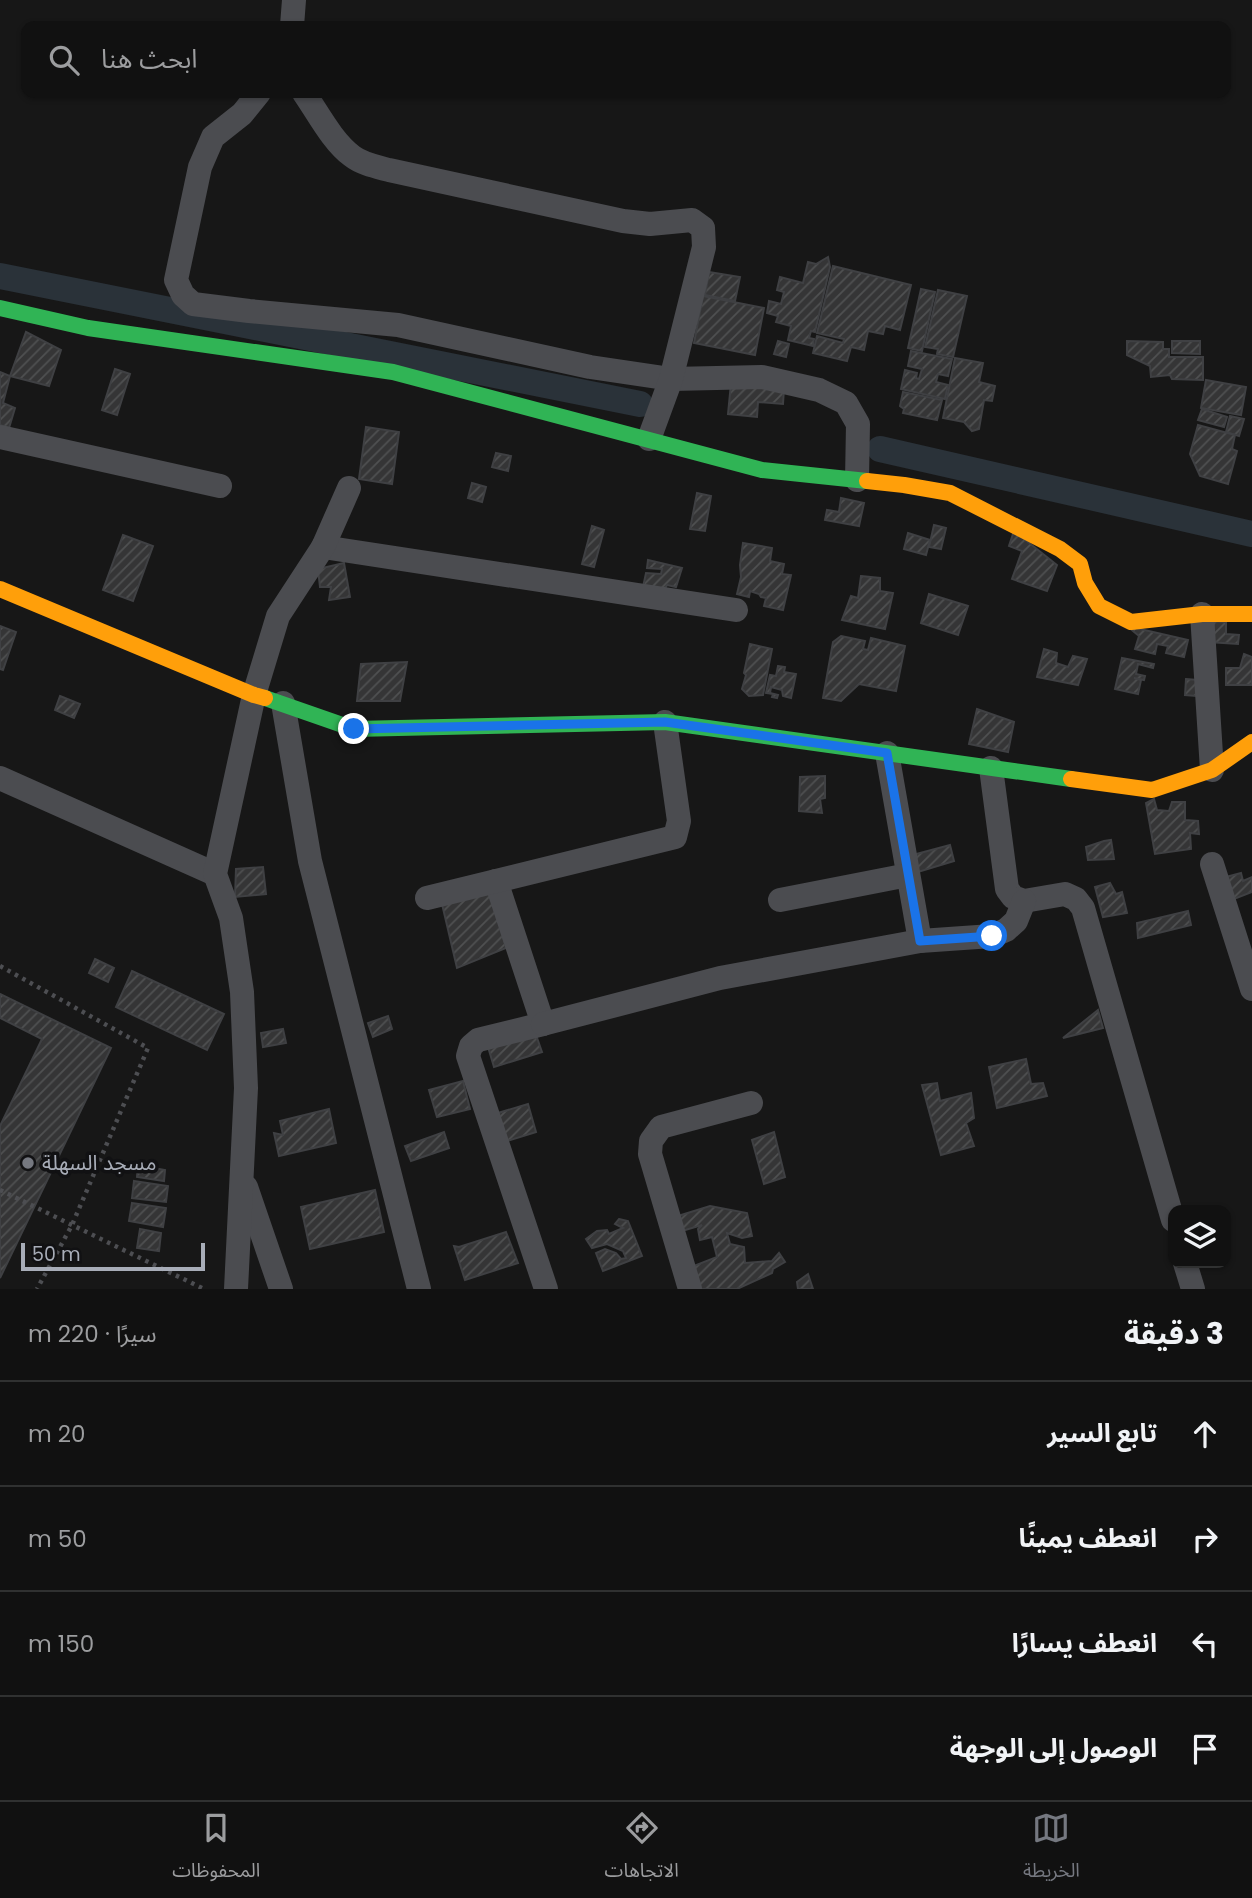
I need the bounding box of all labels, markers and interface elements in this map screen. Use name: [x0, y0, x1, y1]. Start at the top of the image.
search box: [21, 21, 1231, 98]
icon: search: [45, 41, 83, 79]
text: ابحث هنا: [101, 41, 198, 77]
route end: [338, 713, 369, 744]
route start: [976, 920, 1007, 951]
place label: مسجد السهلة: [42, 1148, 157, 1177]
marker: مسجد السهلة: [20, 1155, 36, 1171]
map controls: [1168, 1205, 1231, 1268]
button: layers: [1168, 1205, 1231, 1268]
scale bar: [21, 1240, 205, 1272]
text: 50 m: [32, 1241, 81, 1268]
text: 3 دقيقة: [1124, 1312, 1224, 1355]
text: سيرًا · 220 m: [28, 1318, 157, 1350]
text: تابع السير: [1047, 1415, 1157, 1451]
icon: ahead: [1186, 1415, 1224, 1453]
text: 20 m: [28, 1418, 86, 1450]
text: انعطف يمينًا: [1019, 1520, 1157, 1556]
icon: right: [1186, 1520, 1224, 1558]
text: 50 m: [28, 1523, 87, 1555]
text: انعطف يسارًا: [1012, 1625, 1157, 1661]
icon: left: [1186, 1625, 1224, 1663]
text: 150 m: [28, 1628, 94, 1660]
text: الوصول إلى الوجهة: [950, 1730, 1157, 1766]
icon: arrive: [1186, 1730, 1224, 1768]
tab: المحفوظات: [172, 1809, 260, 1891]
tab: الاتجاهات: [605, 1809, 679, 1891]
tab: الخريطة: [1023, 1809, 1080, 1891]

